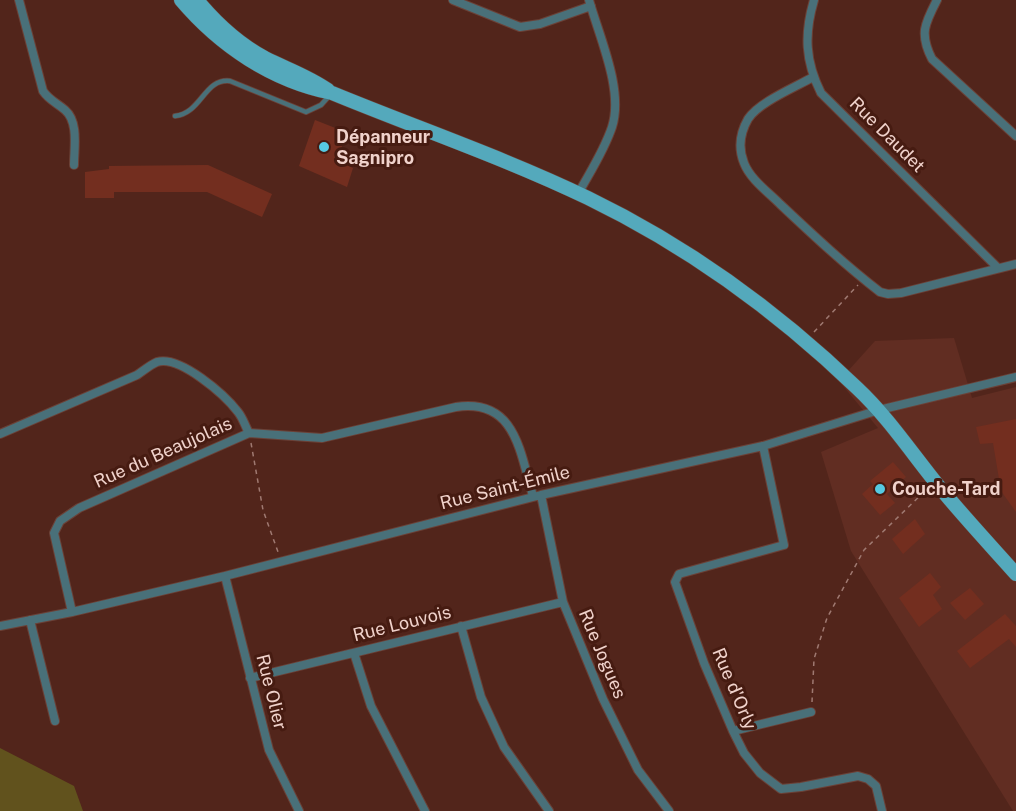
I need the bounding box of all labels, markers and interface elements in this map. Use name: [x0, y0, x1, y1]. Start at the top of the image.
street label: Rue Daudet: [845, 93, 929, 177]
place label: Dépanneur Sagnipro: [336, 126, 430, 168]
marker: Dépanneur Sagnipro: [317, 140, 331, 154]
street label: Rue du Beaujolais: [91, 413, 235, 493]
street label: Rue Saint-Émile: [438, 461, 572, 515]
place label: Couche-Tard: [892, 478, 1000, 500]
marker: Couche-Tard: [873, 482, 887, 496]
street label: Rue Louvois: [351, 601, 453, 647]
street label: Rue Jogues: [574, 606, 630, 702]
street label: Rue d'Orly: [707, 645, 761, 733]
street label: Rue Olier: [251, 652, 291, 732]

